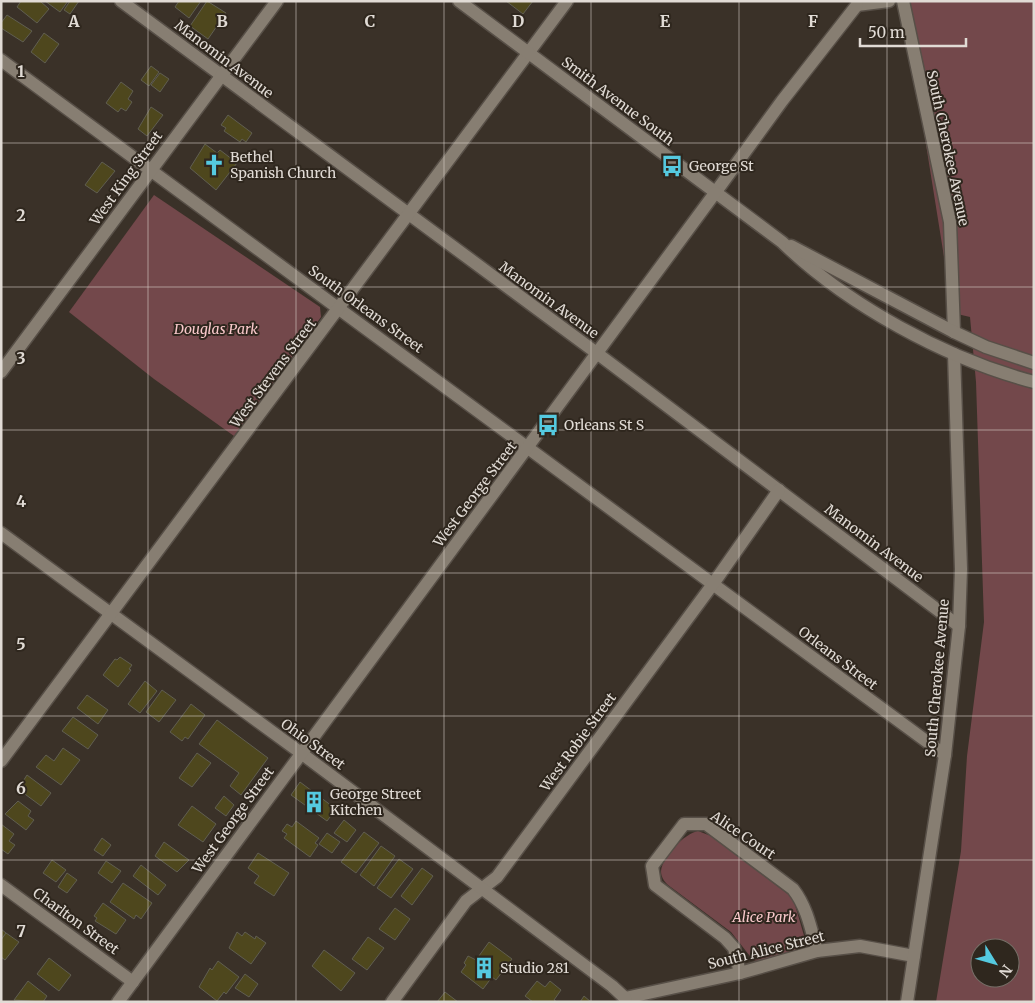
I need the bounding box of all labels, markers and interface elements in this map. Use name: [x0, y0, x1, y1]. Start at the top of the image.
text: A: [67, 11, 80, 31]
text: B: [216, 11, 228, 31]
text: C: [365, 11, 375, 31]
text: D: [512, 11, 524, 31]
text: E: [660, 11, 671, 31]
text: F: [808, 11, 818, 31]
scale bar: [860, 15, 966, 47]
street label: Manomin Avenue: [171, 16, 277, 102]
text: 50 m: [868, 23, 905, 42]
street label: Smith Avenue South: [558, 53, 678, 149]
text: 1: [17, 61, 25, 81]
street label: South Cherokee Avenue: [923, 69, 973, 227]
street label: West King Street: [85, 127, 166, 229]
place label: Bethel Spanish Church: [230, 148, 336, 182]
church icon: Bethel Spanish Church: [201, 152, 227, 178]
bus stop icon: George St: [659, 153, 685, 179]
place label: George St: [689, 157, 754, 175]
text: 2: [16, 205, 26, 225]
street label: Manomin Avenue: [496, 258, 602, 342]
street label: South Orleans Street: [305, 261, 428, 357]
street label: West Stevens Street: [226, 314, 320, 432]
park label: Douglas Park: [173, 320, 258, 338]
text: 3: [16, 348, 26, 368]
bus stop icon: Orleans St S: [535, 412, 561, 438]
place label: Orleans St S: [564, 416, 644, 434]
street label: West George Street: [429, 437, 521, 551]
text: 4: [16, 491, 26, 511]
street label: Manomin Avenue: [821, 500, 927, 586]
street label: South Cherokee Avenue: [921, 598, 953, 758]
street label: Orleans Street: [795, 622, 882, 694]
text: 5: [16, 634, 26, 654]
street label: West Robie Street: [536, 689, 620, 796]
street label: Ohio Street: [277, 715, 349, 774]
street label: West George Street: [188, 763, 278, 878]
text: 6: [16, 778, 26, 798]
place label: George Street Kitchen: [330, 785, 422, 819]
building icon: George Street Kitchen: [301, 789, 327, 815]
street label: Alice Court: [706, 806, 779, 863]
street label: Charlton Street: [29, 884, 123, 959]
park label: Alice Park: [731, 908, 796, 926]
text: 7: [16, 921, 26, 941]
street label: South Alice Street: [706, 927, 827, 973]
north arrow: [970, 938, 1020, 988]
building icon: Studio 281: [471, 955, 497, 981]
place label: Studio 281: [500, 959, 569, 977]
text: N: [995, 961, 1016, 981]

